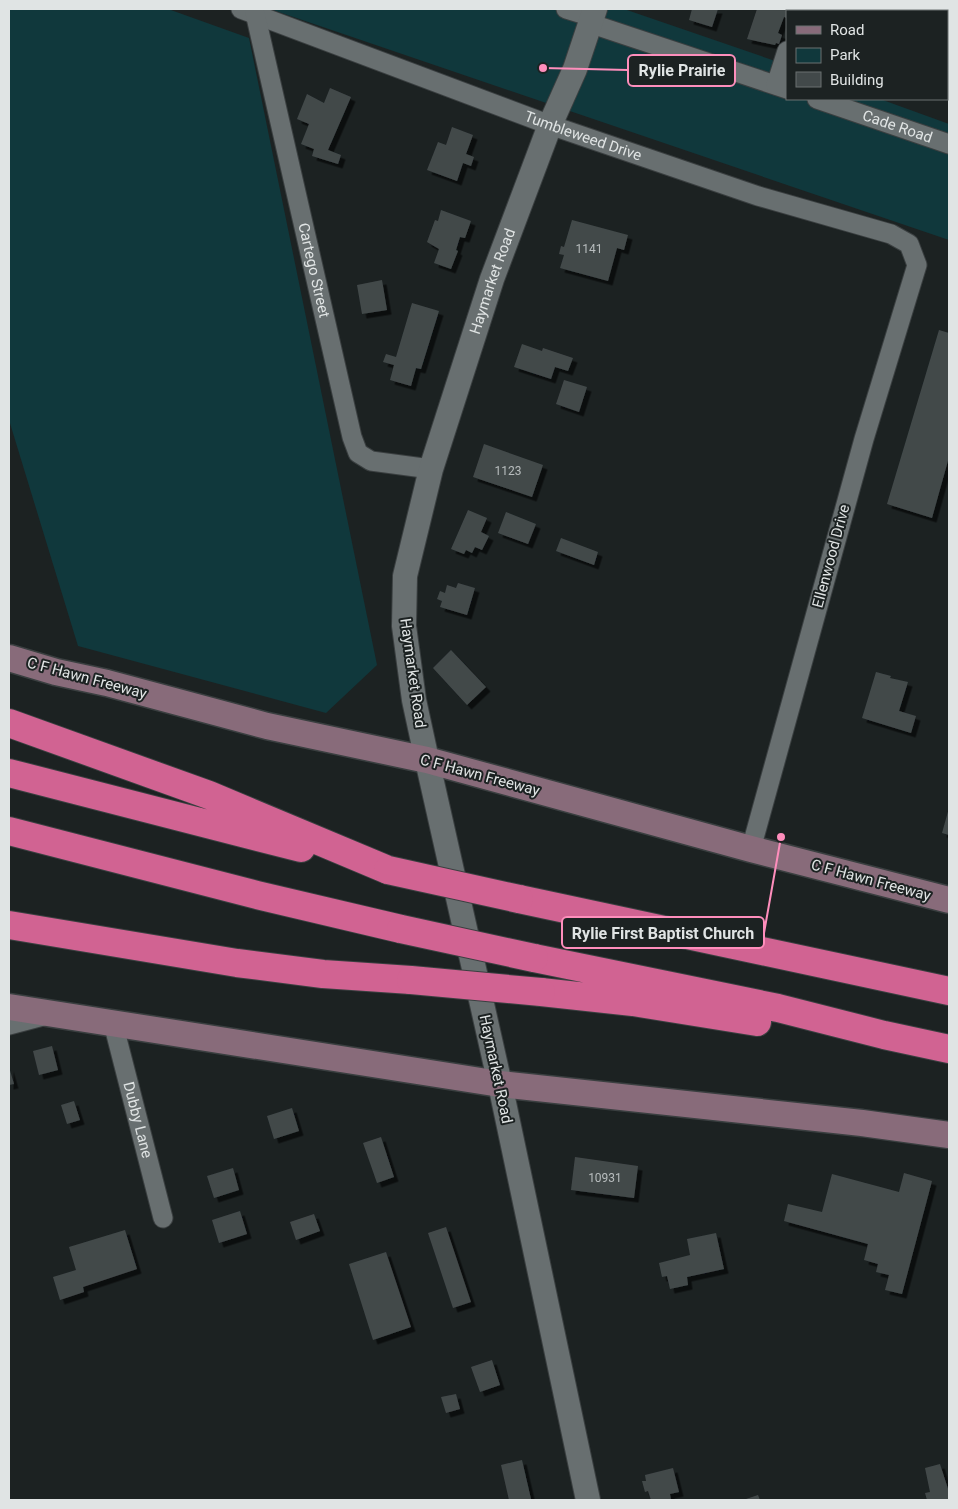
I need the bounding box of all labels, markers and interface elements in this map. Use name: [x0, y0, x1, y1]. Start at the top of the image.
legend: [786, 10, 948, 100]
text: Road: [830, 21, 864, 39]
text: Park: [830, 46, 861, 64]
callout: Rylie Prairie: [628, 55, 735, 86]
text: Rylie Prairie: [639, 61, 726, 80]
text: Building: [830, 71, 884, 89]
street label: Cade Road: [860, 106, 935, 147]
street label: Tumbleweed Drive: [522, 107, 644, 165]
street label: Cartego Street: [294, 221, 333, 320]
street label: Haymarket Road: [466, 226, 519, 336]
house number: 1141: [576, 242, 602, 256]
house number: 1123: [495, 464, 521, 478]
street label: Ellenwood Drive: [809, 502, 853, 610]
street label: Haymarket Road: [396, 617, 430, 729]
street label: C F Hawn Freeway: [25, 653, 149, 703]
street label: C F Hawn Freeway: [418, 750, 542, 800]
street label: C F Hawn Freeway: [809, 855, 933, 905]
callout: Rylie First Baptist Church: [562, 917, 764, 948]
text: Rylie First Baptist Church: [572, 924, 754, 943]
street label: Haymarket Road: [476, 1013, 516, 1125]
street label: Dubby Lane: [119, 1080, 156, 1160]
house number: 10931: [588, 1171, 622, 1185]

